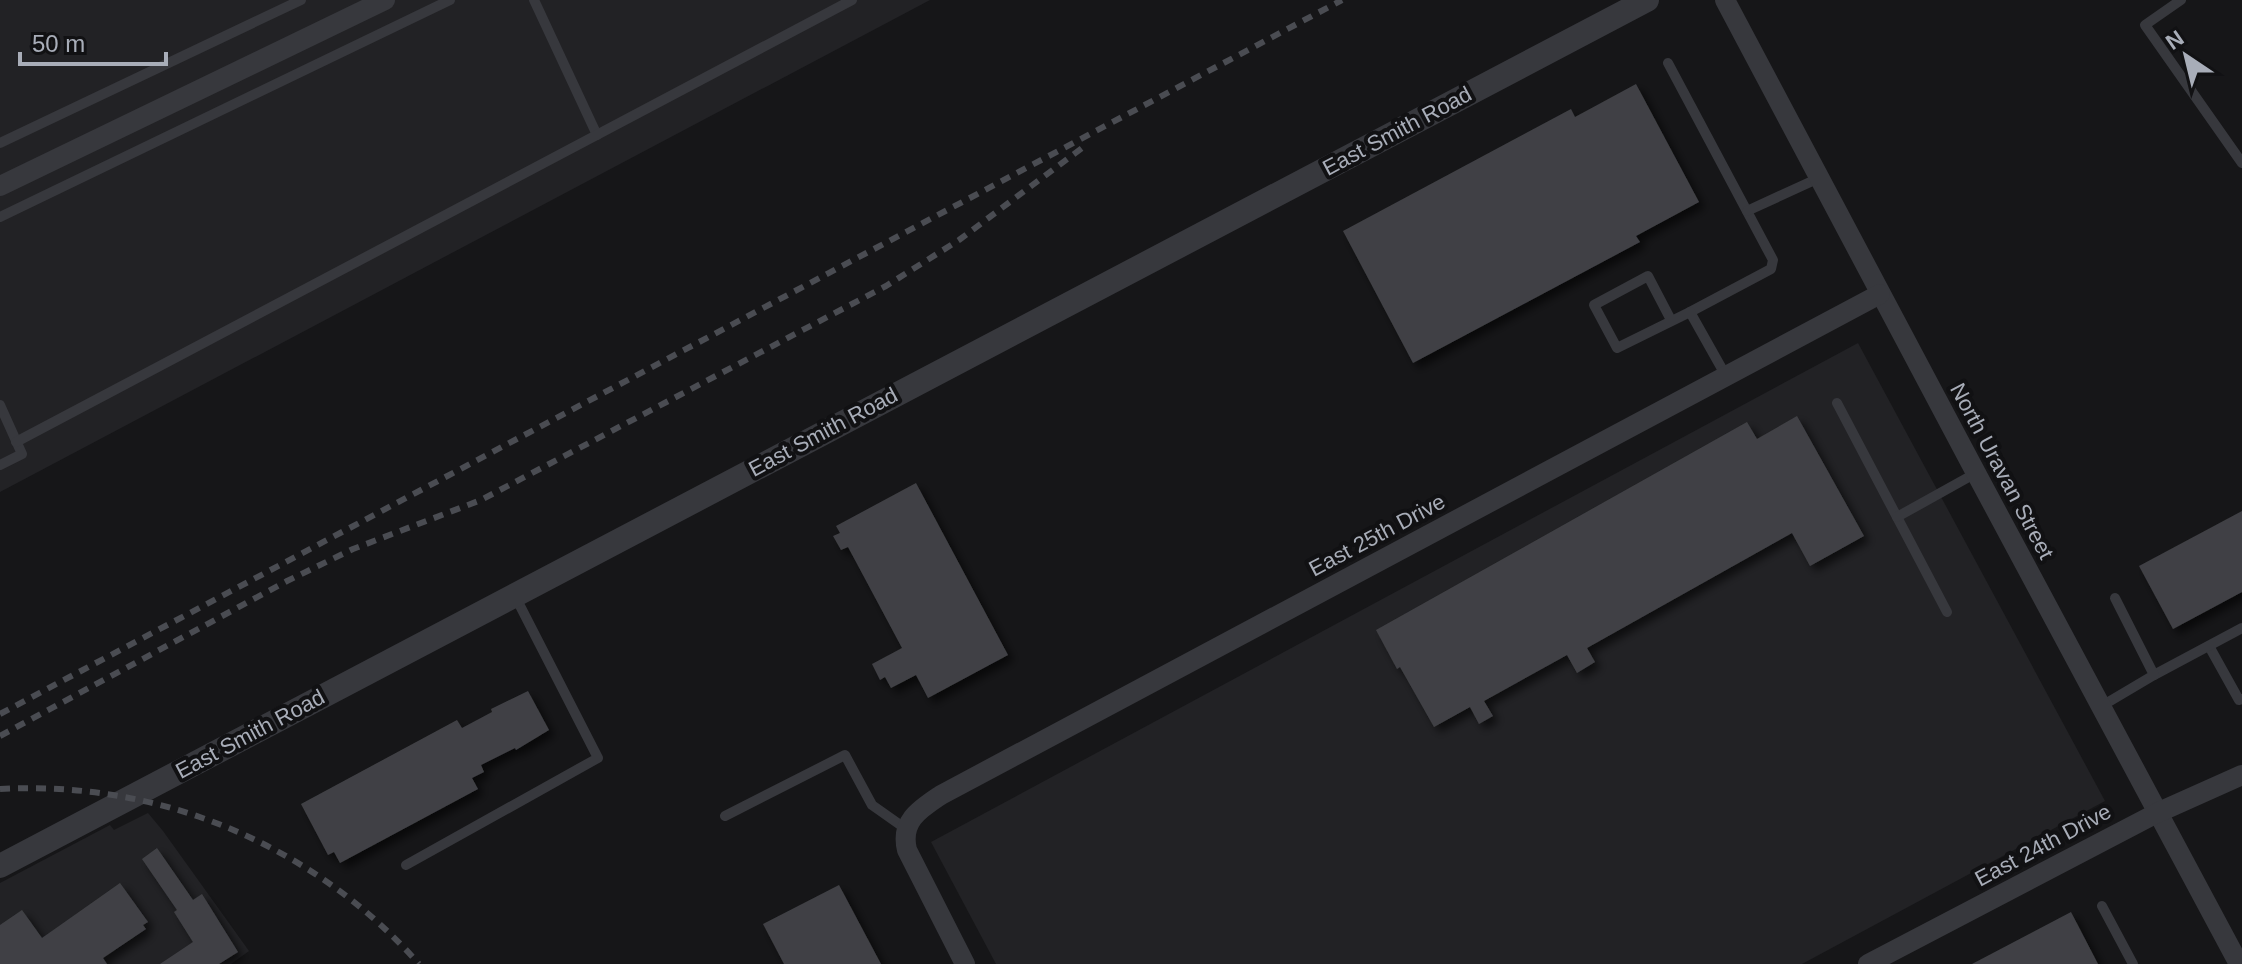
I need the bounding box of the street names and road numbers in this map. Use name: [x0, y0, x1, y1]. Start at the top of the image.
street label: East Smith Road: [1318, 81, 1476, 181]
street label: North Uravan Street: [1945, 379, 2059, 563]
street label: East Smith Road: [744, 382, 902, 482]
street label: East 25th Drive: [1305, 489, 1449, 581]
street label: East Smith Road: [171, 684, 329, 784]
street label: East 24th Drive: [1971, 799, 2115, 891]

